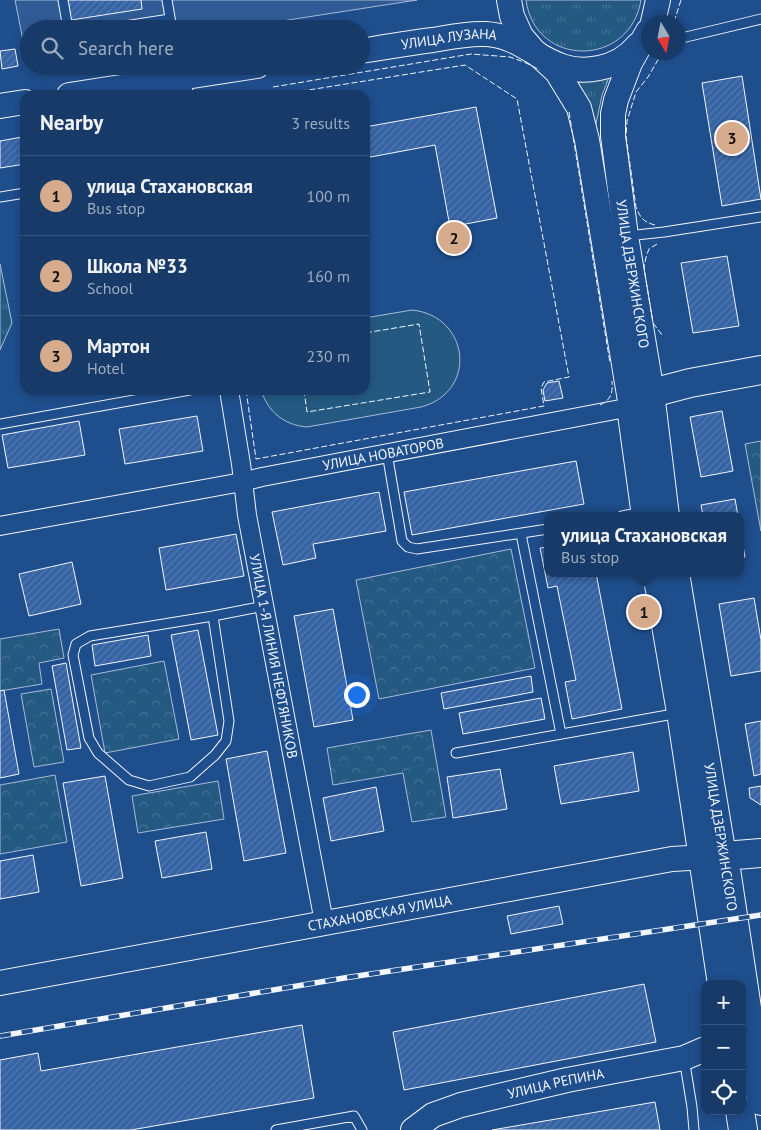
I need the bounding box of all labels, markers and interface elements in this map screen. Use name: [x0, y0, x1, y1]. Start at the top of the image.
north arrow: [641, 15, 686, 60]
search box: [20, 20, 370, 75]
street label: УЛИЦА ЛУЗАНА: [400, 25, 499, 53]
icon: search: [38, 34, 66, 62]
text: Search here: [78, 36, 174, 60]
text: Nearby: [40, 109, 103, 136]
text: 3 results: [291, 113, 350, 133]
pin: 3: [716, 119, 748, 157]
text: улица Стахановская: [87, 174, 253, 198]
text: 1: [51, 186, 61, 206]
text: 100 m: [307, 186, 350, 206]
text: Bus stop: [87, 198, 145, 218]
street label: УЛИЦА ДЗЕРЖИНСКОГО: [612, 199, 653, 350]
pin: 2: [438, 219, 470, 257]
text: Школа №33: [87, 254, 188, 278]
text: 2: [51, 266, 61, 286]
text: 160 m: [307, 266, 350, 286]
text: School: [87, 278, 133, 298]
text: Мартон: [87, 334, 150, 358]
text: 3: [51, 346, 61, 366]
text: 230 m: [307, 346, 350, 366]
text: Hotel: [87, 358, 124, 378]
street label: УЛИЦА НОВАТОРОВ: [321, 434, 445, 474]
popup: [544, 512, 744, 577]
text: улица Стахановская: [561, 523, 727, 547]
text: Bus stop: [561, 547, 619, 567]
street label: УЛИЦА 1-Я ЛИНИЯ НЕФТЯНИКОВ: [246, 552, 302, 760]
pin: 1: [628, 593, 660, 631]
your location: [344, 682, 370, 708]
street label: УЛИЦА ДЗЕРЖИНСКОГО: [700, 762, 742, 912]
street label: СТАХАНОВСКАЯ УЛИЦА: [306, 891, 454, 935]
map controls: [701, 980, 746, 1115]
button: +: [701, 980, 746, 1025]
button: −: [701, 1025, 746, 1070]
street label: УЛИЦА РЕПИНА: [506, 1064, 606, 1103]
button: locate: [701, 1070, 746, 1115]

